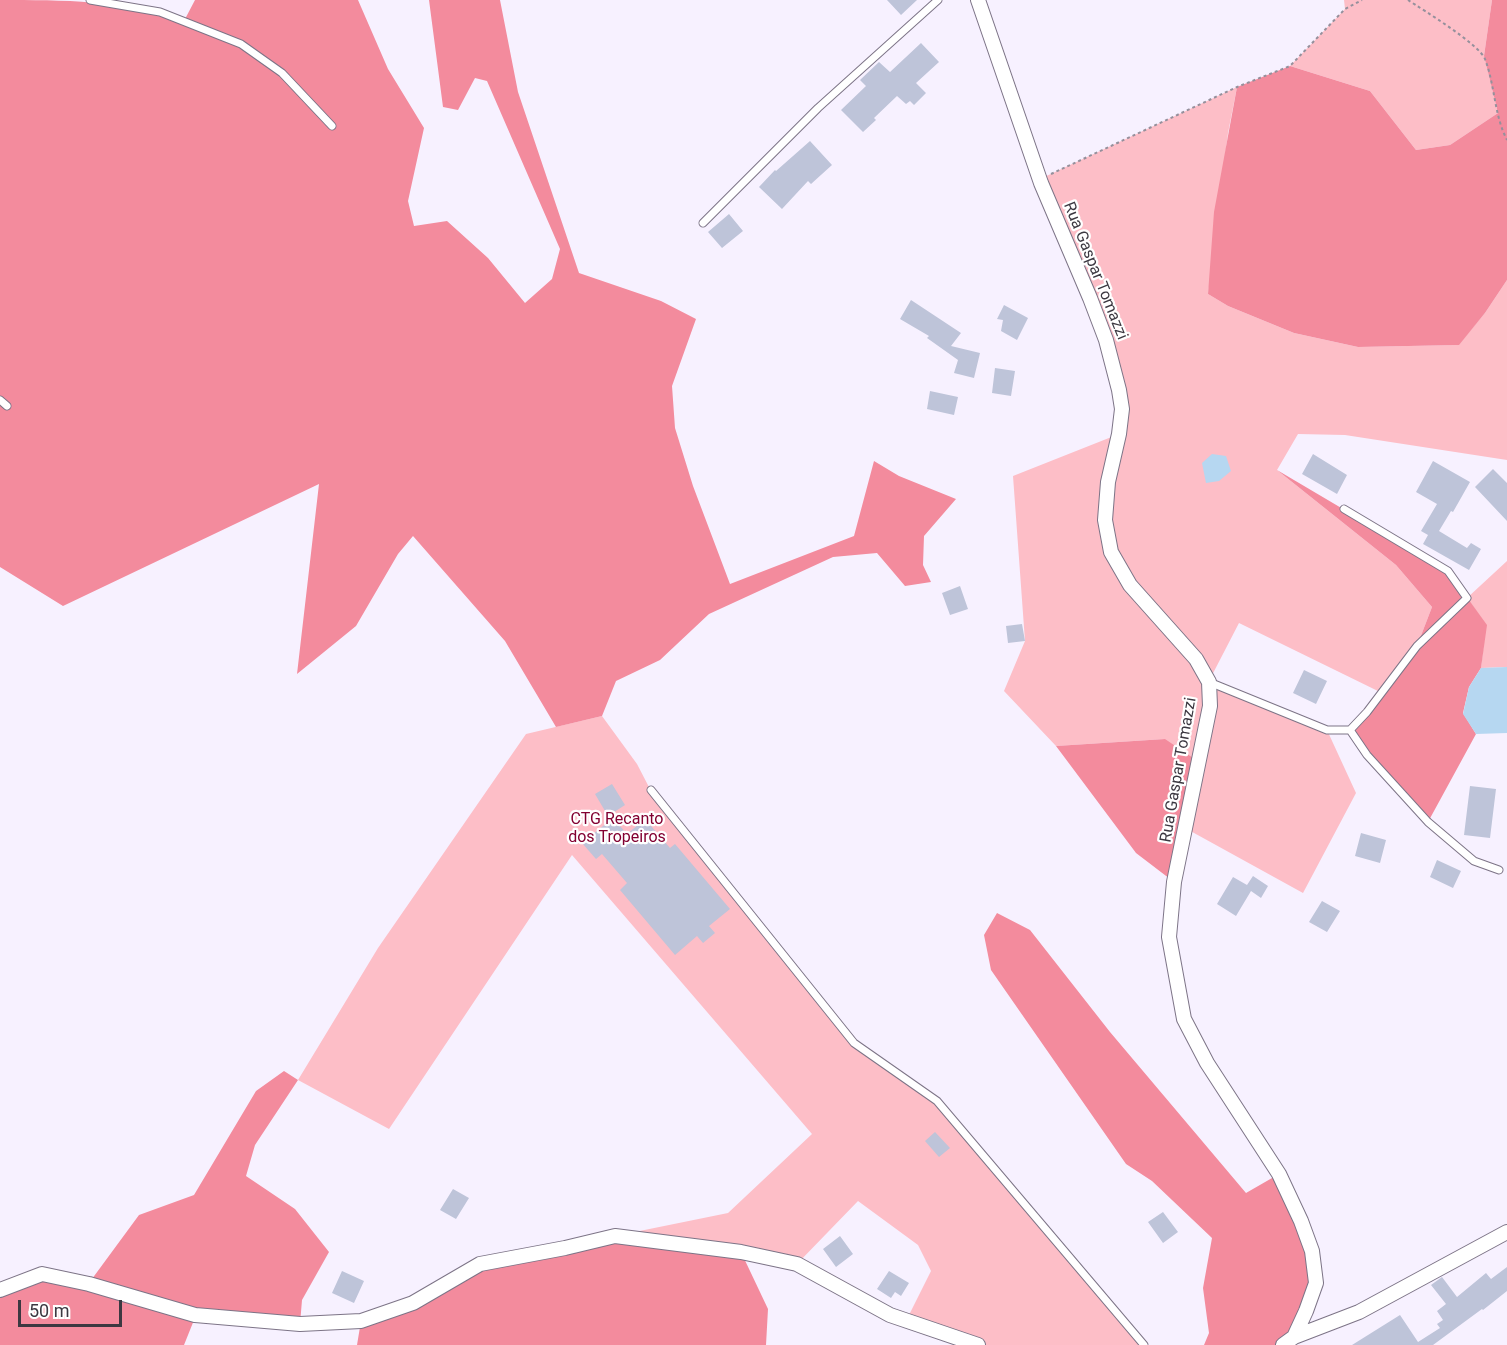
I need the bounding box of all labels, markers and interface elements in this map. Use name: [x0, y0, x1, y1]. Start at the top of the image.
street label: Rua Gaspar Tomazzi: [1059, 199, 1131, 343]
street label: Rua Gaspar Tomazzi: [1157, 696, 1201, 844]
park label: CTG Recanto dos Tropeiros: [568, 810, 666, 848]
scale bar: [21, 1288, 124, 1326]
text: 50 m: [29, 1300, 69, 1321]

